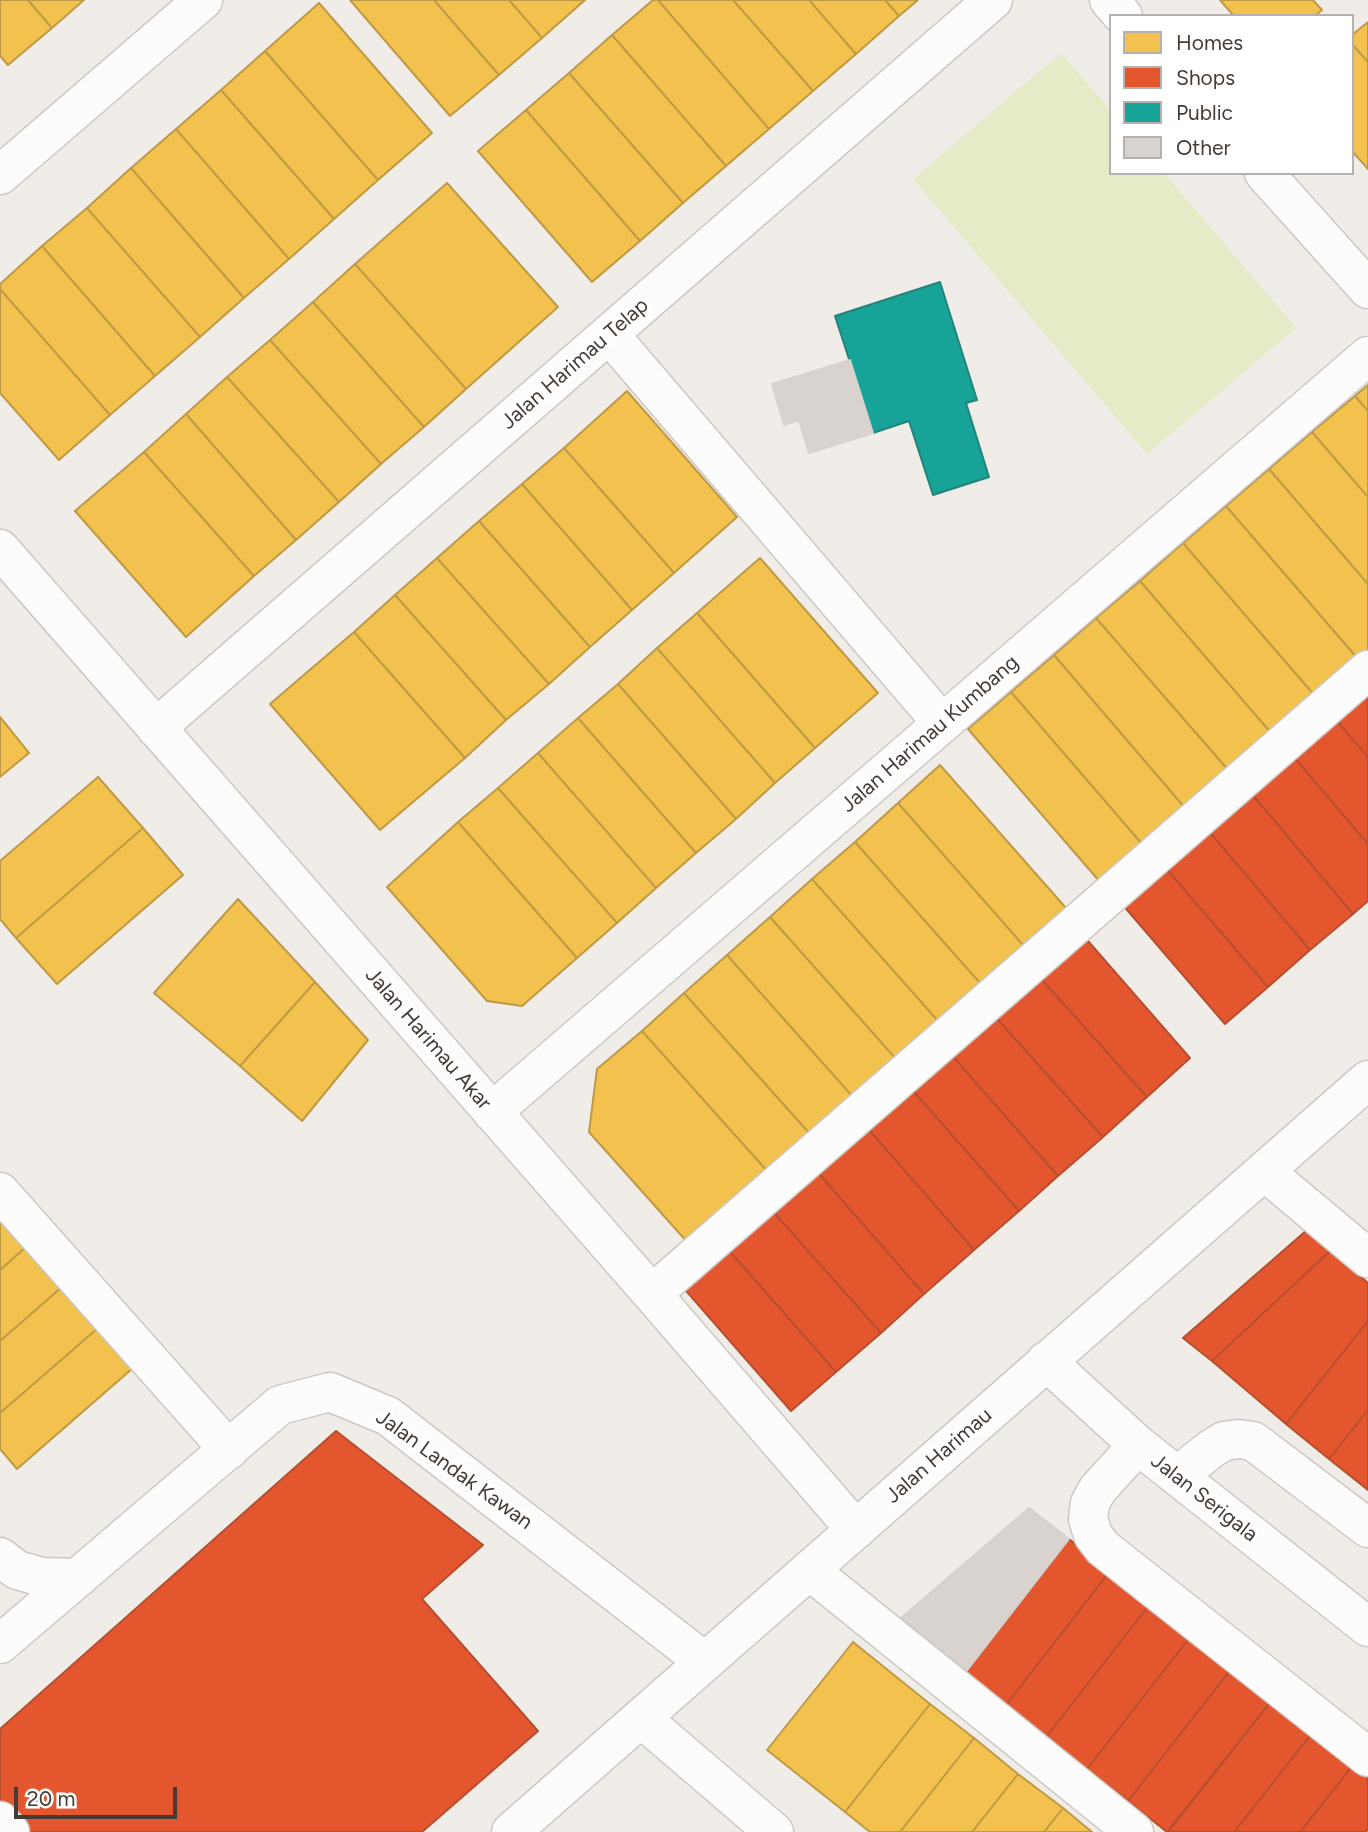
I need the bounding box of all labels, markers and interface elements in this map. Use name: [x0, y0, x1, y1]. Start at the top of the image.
legend: [1109, 14, 1354, 175]
text: Homes: [1176, 30, 1243, 55]
text: Shops: [1176, 65, 1235, 90]
text: Public: [1176, 100, 1233, 125]
text: Other: [1176, 135, 1231, 160]
street label: Jalan Harimau Telap: [496, 293, 654, 435]
street label: Jalan Harimau Kumbang: [836, 650, 1024, 818]
street label: Jalan Harimau Akar: [360, 963, 496, 1115]
street label: Jalan Harimau: [881, 1403, 997, 1509]
street label: Jalan Landak Kawan: [371, 1405, 537, 1535]
street label: Jalan Serigala: [1146, 1449, 1262, 1547]
scale bar: [18, 1772, 180, 1816]
text: 20 m: [27, 1786, 75, 1811]

